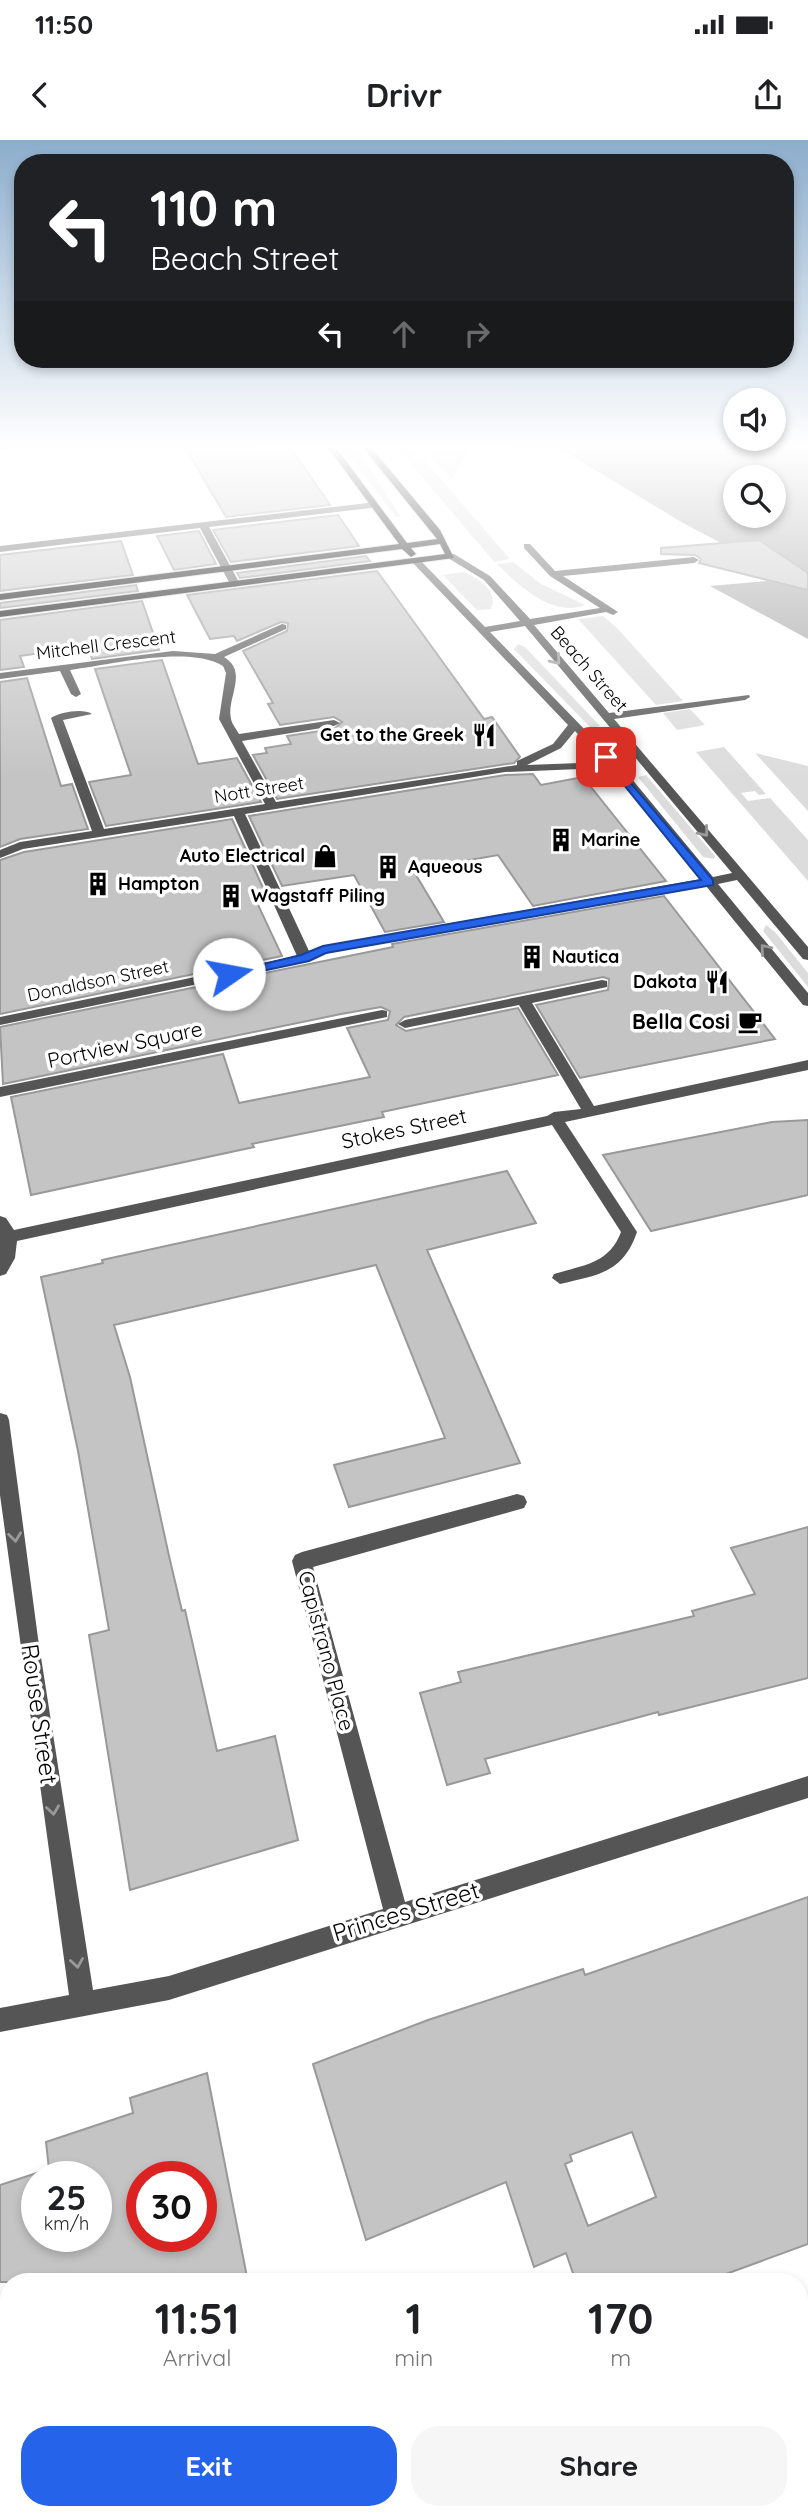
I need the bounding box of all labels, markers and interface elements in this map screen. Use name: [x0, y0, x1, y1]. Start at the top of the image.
text: 11:50: [35, 8, 93, 41]
text: Drivr: [366, 75, 442, 115]
icon: back: [21, 76, 59, 114]
icon: share: [749, 76, 787, 114]
text: 110 m: [150, 177, 277, 238]
icon: left: [35, 182, 126, 273]
text: Beach Street: [150, 238, 339, 278]
icon: left: [312, 315, 350, 353]
icon: ahead: [385, 315, 423, 353]
icon: right: [458, 315, 496, 353]
map controls: [723, 388, 786, 528]
button: sound: [723, 388, 786, 451]
button: search: [723, 465, 786, 528]
street label: Beach Street: [546, 621, 633, 716]
street label: Mitchell Crescent: [35, 625, 177, 664]
one-way arrow: [547, 652, 560, 664]
restaurant icon: Get to the Greek: [470, 721, 498, 749]
place label: Get to the Greek: [320, 723, 464, 746]
pin: [576, 727, 636, 787]
icon: arrive: [587, 738, 625, 776]
street label: Nott Street: [213, 771, 305, 808]
one-way arrow: [695, 825, 708, 837]
building icon: Marine: [547, 826, 575, 854]
place label: Marine: [581, 828, 640, 851]
shop icon: Auto Electrical: [311, 842, 339, 870]
place label: Auto Electrical: [180, 844, 305, 867]
building icon: Aqueous: [374, 853, 402, 881]
place label: Aqueous: [408, 855, 483, 878]
building icon: Hampton: [84, 870, 112, 898]
place label: Hampton: [118, 872, 199, 895]
building icon: Wagstaff Piling: [217, 882, 245, 910]
place label: Wagstaff Piling: [251, 884, 385, 907]
position arrow: [192, 937, 266, 1011]
building icon: Nautica: [518, 943, 546, 971]
place label: Nautica: [552, 945, 619, 968]
one-way arrow: [760, 945, 773, 957]
street label: Donaldson Street: [25, 954, 171, 1007]
restaurant icon: Dakota: [703, 968, 731, 996]
place label: Dakota: [633, 970, 697, 993]
place label: Bella Cosi: [632, 1008, 730, 1034]
cafe icon: Bella Cosi: [736, 1008, 764, 1036]
street label: Portview Square: [45, 1015, 205, 1073]
street label: Stokes Street: [339, 1102, 469, 1154]
one-way arrow: [7, 1531, 22, 1543]
street label: Capistrano Place: [293, 1568, 361, 1734]
street label: Rouse Street: [15, 1642, 65, 1786]
one-way arrow: [46, 1805, 61, 1816]
street label: Princes Street: [329, 1874, 483, 1948]
one-way arrow: [69, 1957, 84, 1969]
speed limit sign: 30: [126, 2161, 217, 2252]
text: 25: [46, 2175, 87, 2219]
text: km/h: [44, 2212, 89, 2235]
text: 11:51: [155, 2292, 239, 2345]
text: 1: [406, 2292, 422, 2345]
text: 170: [588, 2292, 653, 2345]
text: Arrival: [163, 2343, 232, 2372]
text: min: [394, 2343, 433, 2372]
text: m: [610, 2343, 631, 2372]
button: Exit: [21, 2426, 397, 2506]
button: Share: [411, 2426, 787, 2506]

